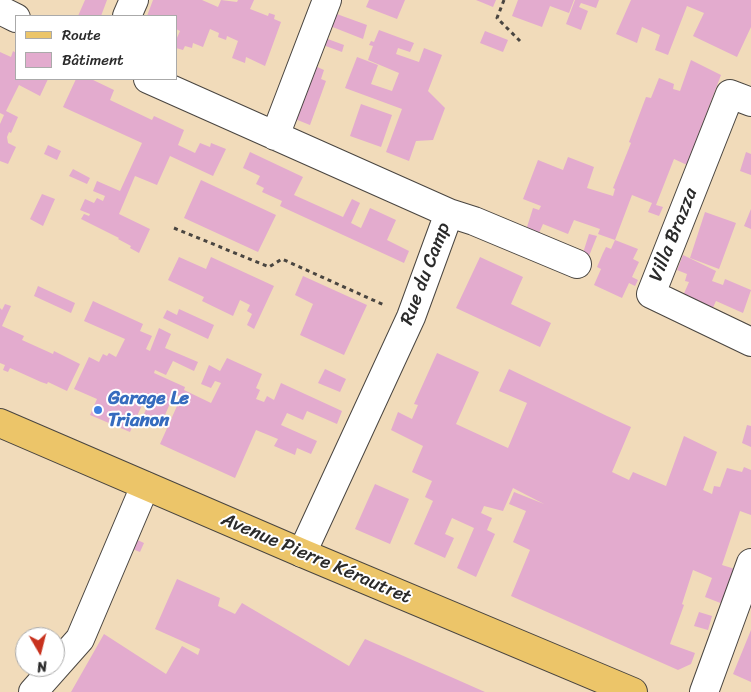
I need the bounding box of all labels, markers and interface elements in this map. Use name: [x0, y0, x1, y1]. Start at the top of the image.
legend: [15, 15, 178, 80]
text: Route: [62, 22, 101, 48]
text: Bâtiment: [62, 47, 124, 73]
street label: Villa Brazza: [645, 185, 703, 285]
street label: Rue du Camp: [396, 220, 456, 328]
place label: Garage Le Trianon: [108, 388, 189, 432]
marker: Garage Le Trianon: [92, 404, 104, 416]
street label: Avenue Pierre Kérautret: [218, 509, 414, 609]
north arrow: [15, 627, 65, 677]
text: N: [35, 653, 49, 679]

